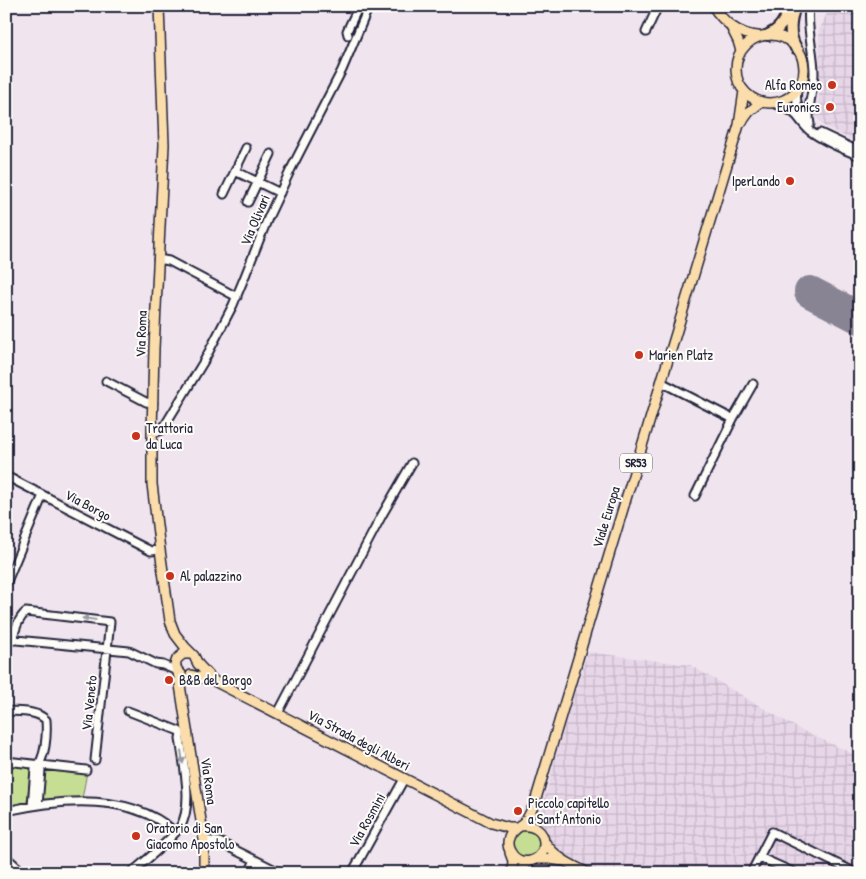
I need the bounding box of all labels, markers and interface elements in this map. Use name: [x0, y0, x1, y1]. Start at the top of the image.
place label: Alfa Romeo: [765, 75, 822, 94]
marker: Alfa Romeo: [826, 79, 838, 91]
place label: Euronics: [777, 97, 820, 116]
marker: Euronics: [824, 101, 836, 113]
place label: IperLando: [732, 171, 780, 191]
marker: IperLando: [784, 175, 796, 187]
street label: Via Olivari: [235, 191, 274, 248]
street label: Via Roma: [130, 310, 151, 358]
place label: Marien Platz: [649, 345, 713, 364]
marker: Marien Platz: [633, 349, 645, 361]
place label: Trattoria da Luca: [146, 418, 193, 453]
marker: Trattoria da Luca: [130, 430, 142, 442]
road number: SR53: [620, 453, 652, 472]
street label: Viale Europa: [587, 483, 625, 550]
street label: Via Borgo: [61, 484, 115, 526]
place label: Al palazzino: [180, 566, 242, 586]
marker: Al palazzino: [164, 570, 176, 582]
one-way arrow: [80, 615, 96, 623]
place label: B&B del Borgo: [179, 670, 252, 690]
street label: Via Veneto: [76, 674, 101, 732]
marker: B&B del Borgo: [163, 674, 175, 686]
street label: Via Strada degli Alberi: [304, 704, 414, 776]
one-way arrow: [179, 749, 187, 765]
street label: Via Roma: [197, 756, 222, 806]
street label: Via Rosmini: [344, 789, 389, 850]
place label: Piccolo capitello a Sant'Antonio: [528, 793, 609, 828]
marker: Piccolo capitello a Sant'Antonio: [512, 805, 524, 817]
place label: Oratorio di San Giacomo Apostolo: [146, 818, 235, 854]
marker: Oratorio di San Giacomo Apostolo: [130, 830, 142, 842]

